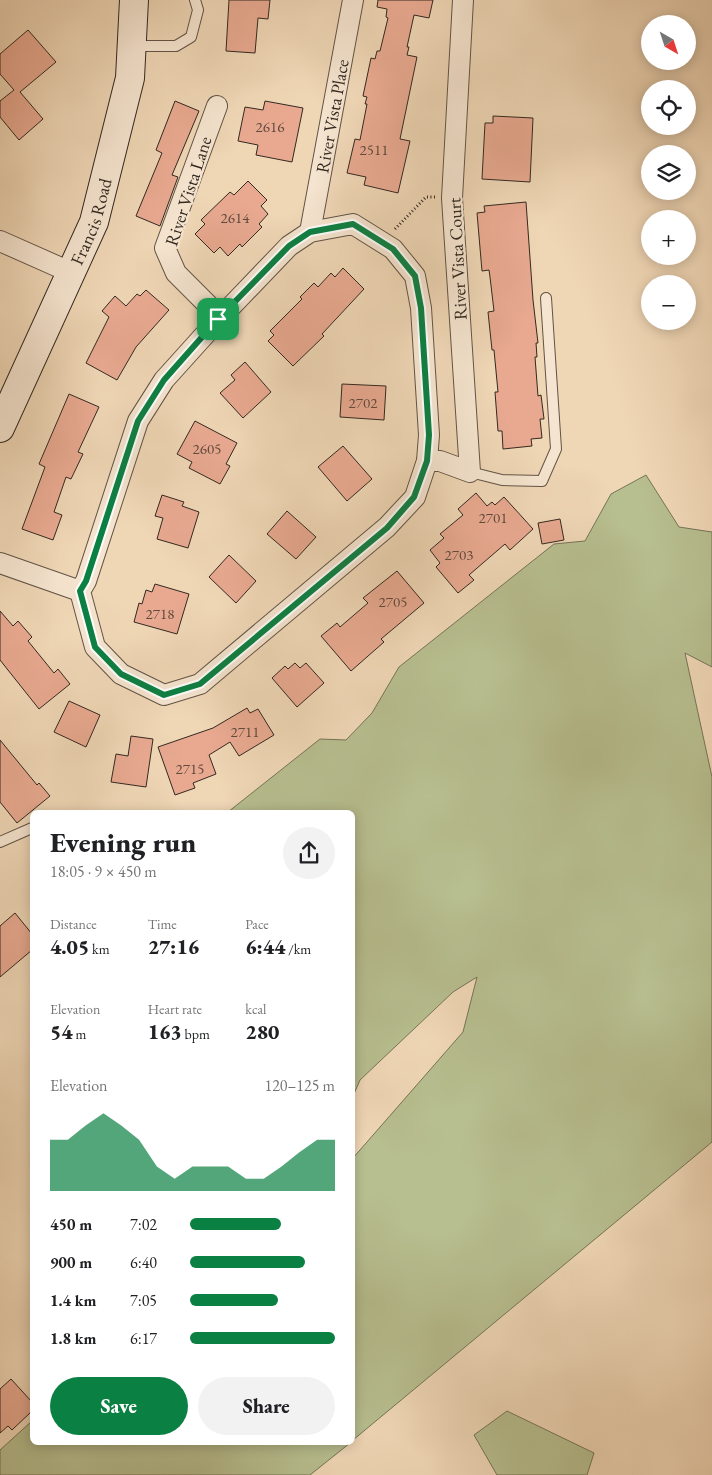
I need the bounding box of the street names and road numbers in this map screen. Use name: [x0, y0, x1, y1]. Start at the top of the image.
street label: River Vista Place: [310, 57, 353, 175]
street label: River Vista Lane: [159, 133, 217, 249]
street label: Francis Road: [65, 175, 116, 268]
street label: River Vista Court: [442, 197, 472, 321]

